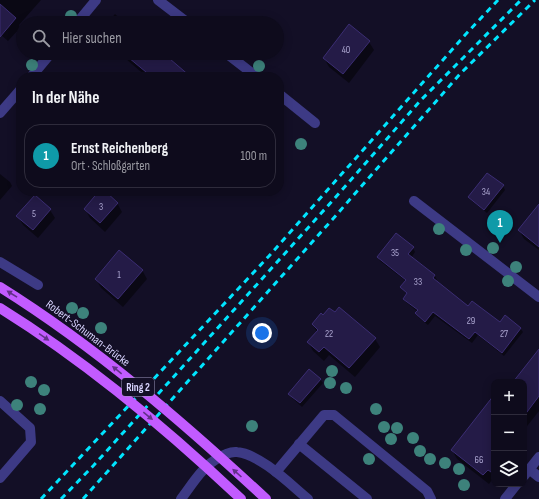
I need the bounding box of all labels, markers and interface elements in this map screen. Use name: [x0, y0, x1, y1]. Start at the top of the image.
search box: [16, 16, 284, 60]
icon: search: [30, 27, 52, 49]
text: Hier suchen: [62, 29, 122, 48]
house number: 40: [342, 44, 350, 56]
text: In der Nähe: [32, 88, 99, 108]
text: Ernst Reichenberg: [71, 139, 168, 158]
text: 1: [43, 148, 49, 164]
text: 100 m: [240, 148, 267, 164]
text: Ort · Schloßgarten: [71, 158, 150, 174]
house number: 34: [482, 186, 490, 198]
house number: 3: [99, 201, 103, 213]
house number: 5: [32, 208, 36, 220]
pin: 1: [487, 210, 513, 243]
house number: 35: [391, 247, 399, 259]
house number: 1: [117, 269, 121, 281]
house number: 33: [414, 276, 422, 288]
one-way arrow: [6, 291, 18, 298]
street label: Robert-Schuman-Brücke: [43, 297, 133, 370]
house number: 29: [467, 315, 475, 327]
your location: [252, 323, 272, 343]
house number: 22: [325, 328, 333, 340]
house number: 27: [500, 328, 508, 340]
one-way arrow: [39, 333, 49, 341]
one-way arrow: [112, 366, 123, 375]
road number: Ring 2: [122, 378, 154, 396]
map controls: [491, 379, 527, 487]
button: +: [491, 379, 527, 415]
one-way arrow: [142, 411, 153, 420]
button: −: [491, 415, 527, 451]
button: layers: [491, 451, 527, 487]
house number: 66: [475, 454, 483, 466]
one-way arrow: [232, 468, 243, 477]

